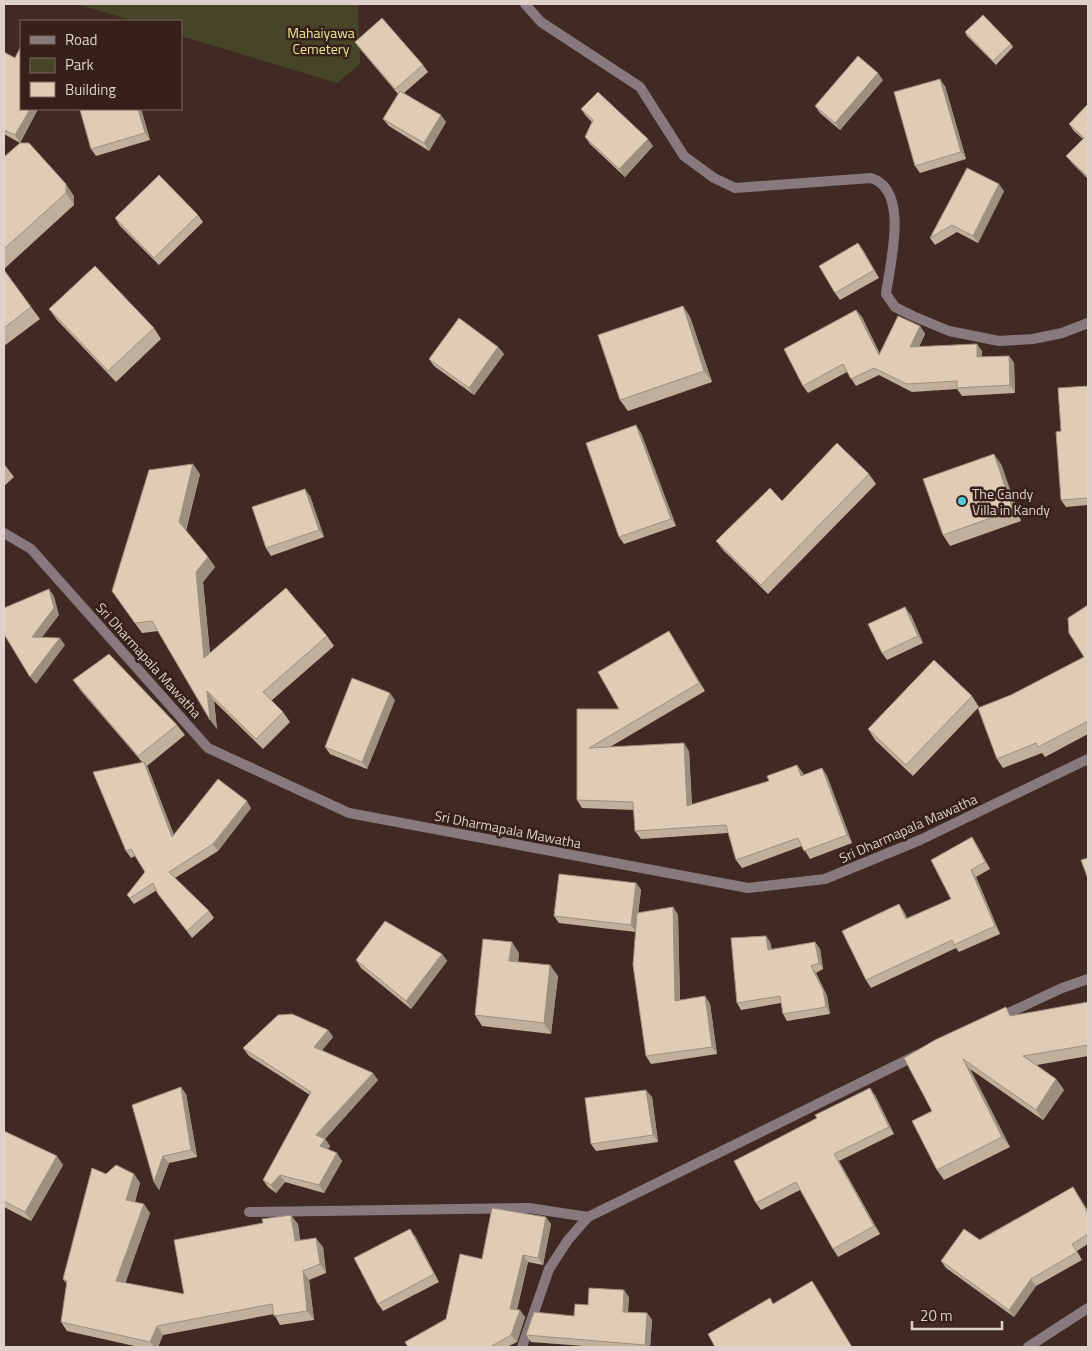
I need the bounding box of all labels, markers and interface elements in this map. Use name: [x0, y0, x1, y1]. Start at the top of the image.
legend: [20, 20, 182, 110]
park label: Mahaiyawa Cemetery: [287, 22, 355, 59]
text: Road: [65, 28, 97, 51]
text: Park: [65, 53, 94, 76]
text: Building: [65, 78, 116, 101]
place label: The Candy Villa in Kandy: [972, 483, 1050, 520]
marker: The Candy Villa in Kandy: [956, 495, 968, 507]
street label: Sri Dharmapala Mawatha: [91, 598, 207, 722]
street label: Sri Dharmapala Mawatha: [836, 788, 980, 868]
street label: Sri Dharmapala Mawatha: [433, 804, 583, 854]
scale bar: [912, 1298, 1002, 1330]
text: 20 m: [920, 1304, 953, 1327]

